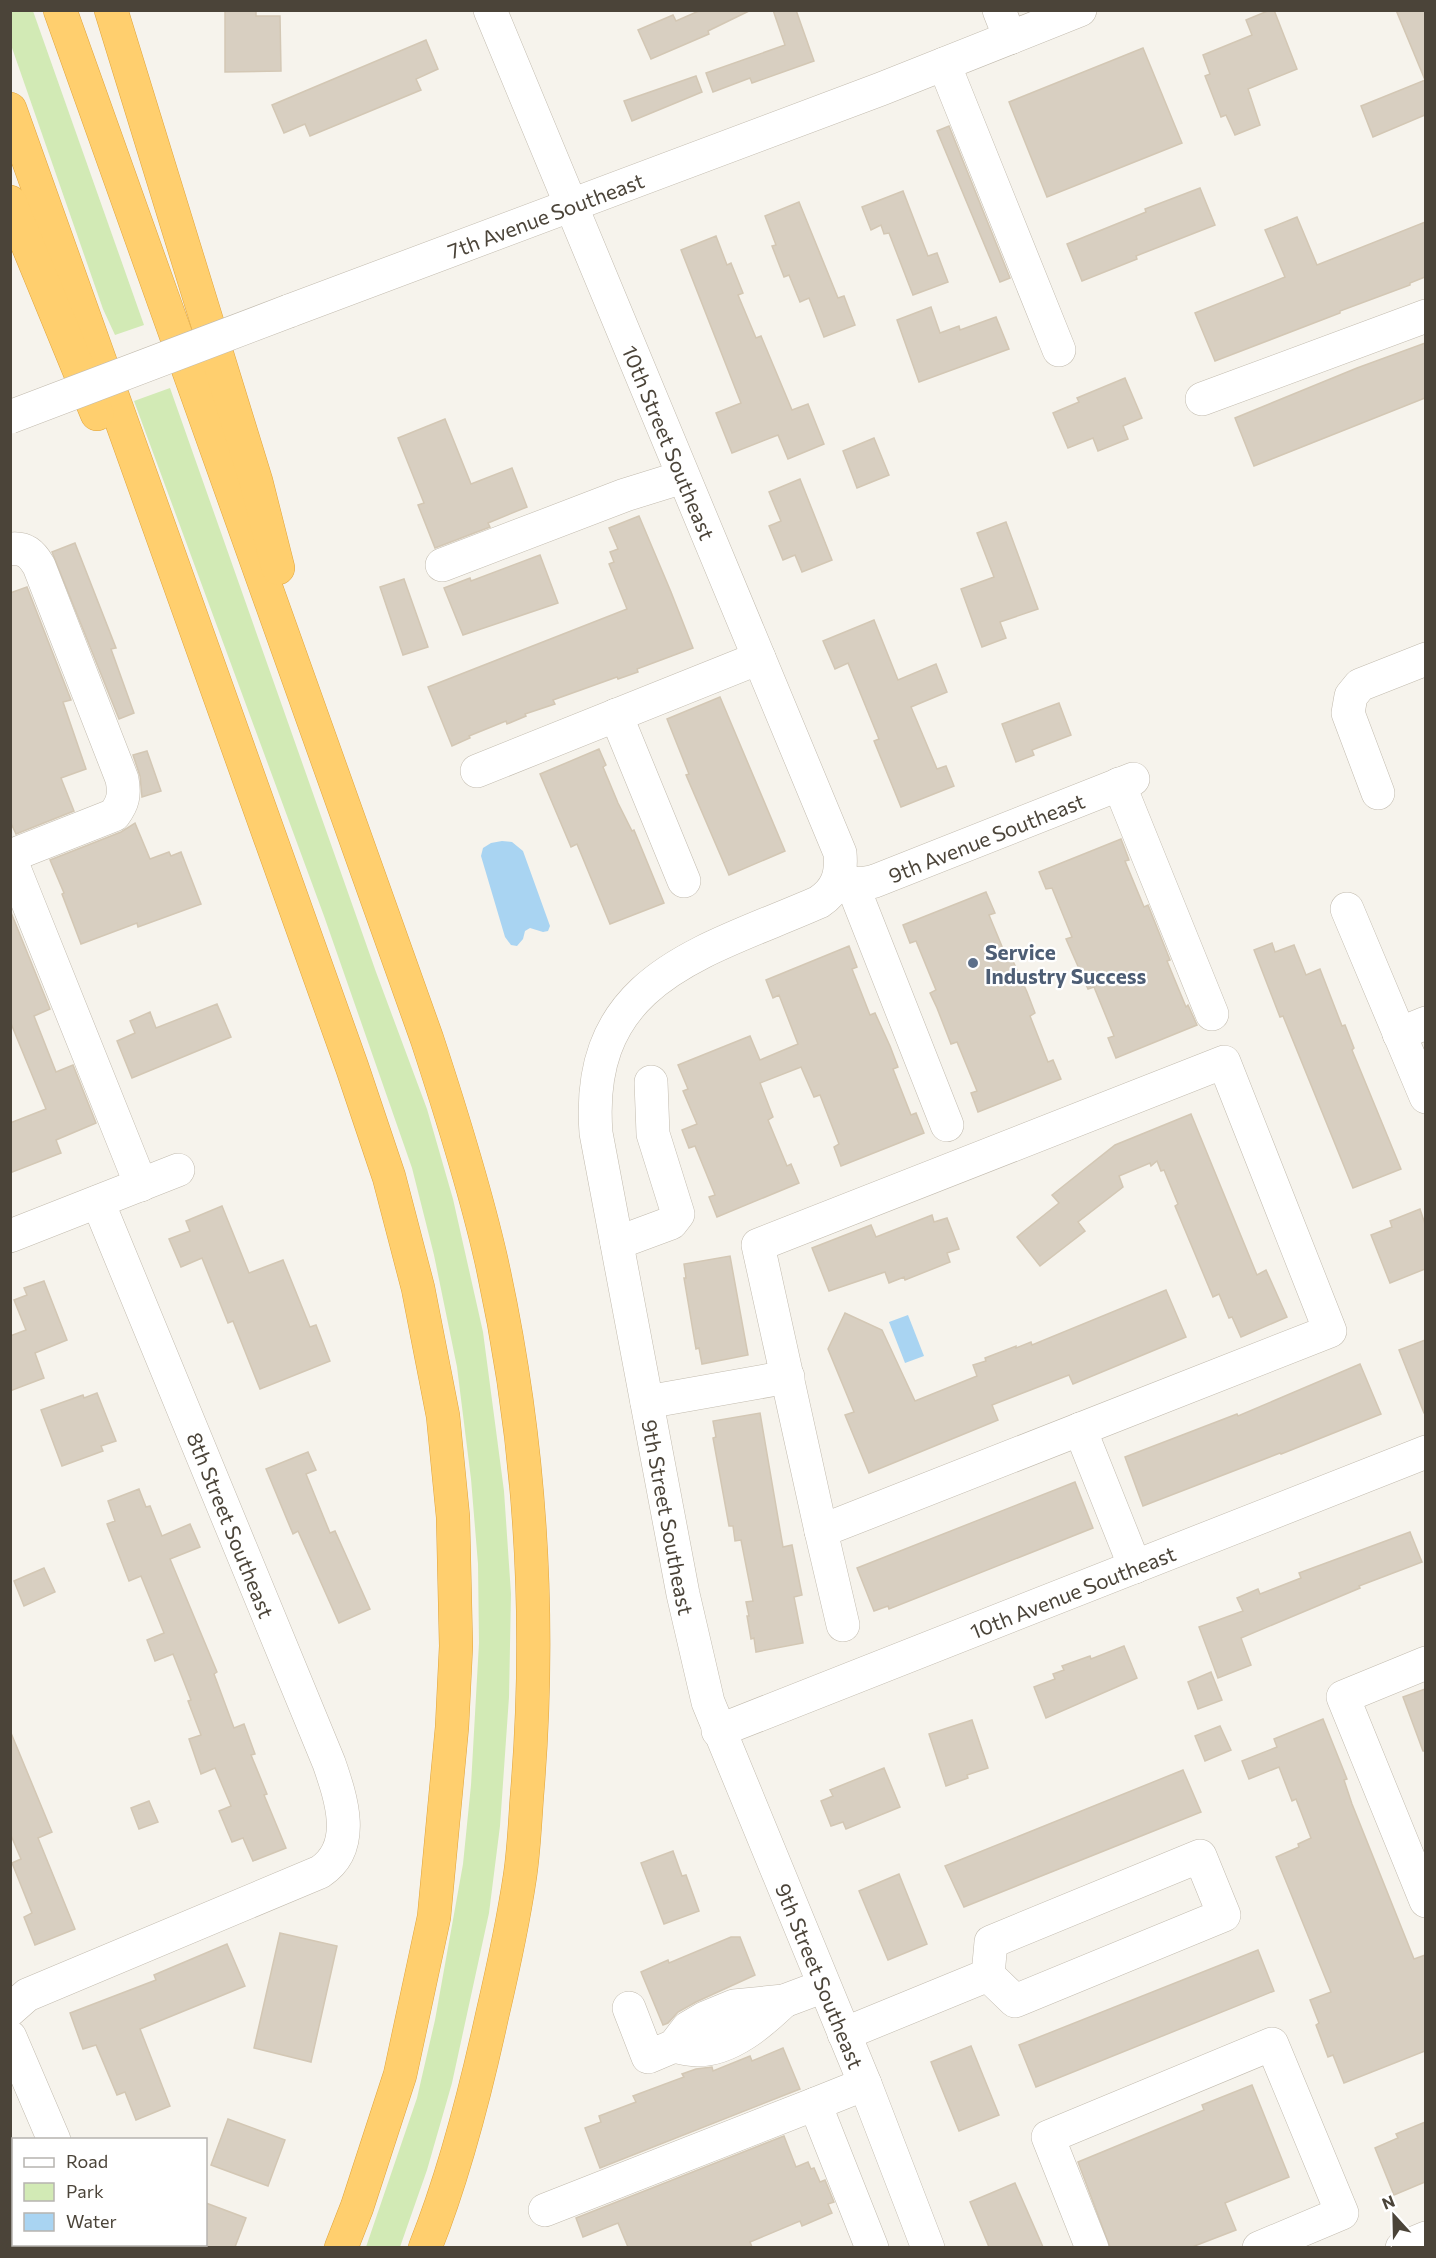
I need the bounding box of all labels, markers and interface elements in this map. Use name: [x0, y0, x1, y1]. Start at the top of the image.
street label: 7th Avenue Southeast: [444, 167, 647, 263]
street label: 10th Street Southeast: [618, 341, 721, 543]
street label: 9th Avenue Southeast: [884, 787, 1088, 887]
place label: Service Industry Success: [985, 939, 1146, 988]
marker: Service Industry Success: [966, 956, 980, 970]
street label: 9th Street Southeast: [638, 1417, 700, 1617]
street label: 8th Street Southeast: [182, 1428, 280, 1622]
street label: 10th Avenue Southeast: [966, 1540, 1179, 1643]
street label: 9th Street Southeast: [771, 1879, 870, 2072]
legend: [12, 2138, 207, 2246]
text: Road: [66, 2150, 108, 2172]
text: Park: [66, 2180, 104, 2202]
north arrow: [1364, 2186, 1424, 2246]
text: N: [1379, 2191, 1397, 2213]
text: Water: [66, 2210, 117, 2232]

